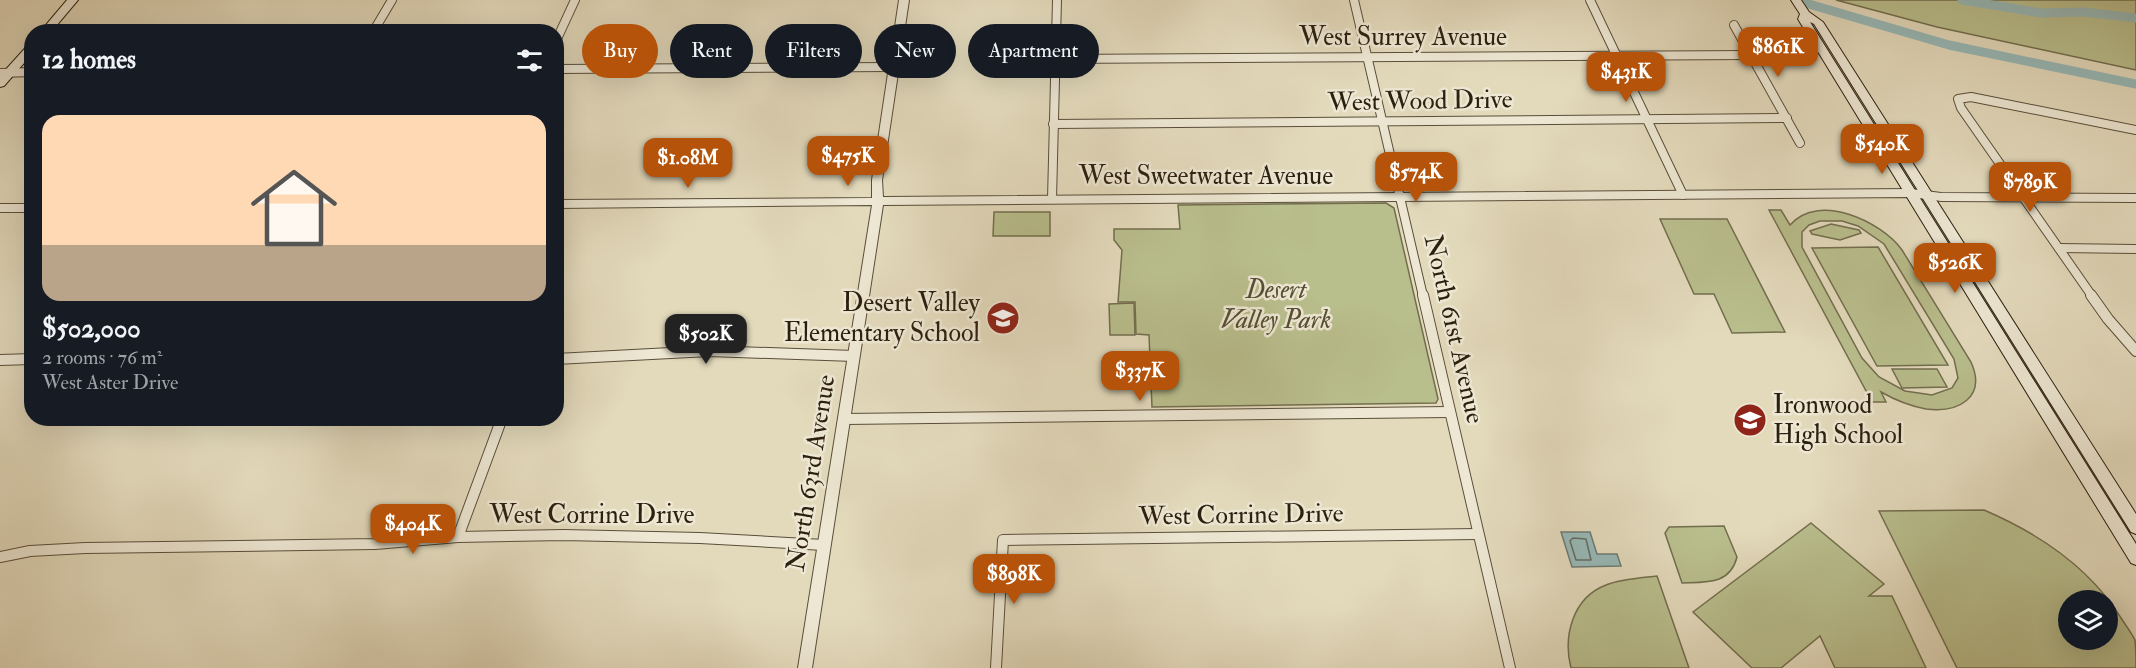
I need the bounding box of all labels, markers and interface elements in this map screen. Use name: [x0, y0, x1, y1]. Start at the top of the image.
street label: West Surrey Avenue: [1298, 21, 1507, 53]
chip: Buy: [582, 24, 658, 78]
chip: Rent: [670, 24, 753, 78]
chip: Filters: [765, 24, 862, 78]
chip: New: [874, 24, 956, 78]
chip: Apartment: [968, 24, 1099, 78]
pin: $861K: [1736, 27, 1820, 78]
text: $861K: [1752, 34, 1804, 59]
text: 12 homes: [42, 44, 136, 76]
icon: filters: [513, 44, 546, 77]
pin: $431K: [1584, 52, 1668, 103]
text: $431K: [1601, 59, 1651, 84]
street label: West Wood Drive: [1326, 83, 1513, 119]
pin: $540K: [1840, 124, 1924, 175]
text: $540K: [1855, 131, 1909, 156]
pin: $475K: [806, 136, 890, 187]
pin: $1.08M: [639, 138, 737, 189]
text: $475K: [821, 143, 875, 168]
text: $1.08M: [657, 145, 719, 170]
pin: $574K: [1374, 152, 1458, 203]
icon: home: [240, 154, 348, 262]
text: $574K: [1389, 159, 1443, 184]
street label: West Sweetwater Avenue: [1078, 160, 1333, 192]
pin: $789K: [1988, 162, 2072, 213]
text: $789K: [2003, 169, 2057, 194]
street label: North 61st Avenue: [1417, 231, 1491, 427]
pin: $526K: [1913, 243, 1997, 294]
text: $526K: [1928, 250, 1982, 275]
park label: Desert Valley Park: [1221, 274, 1331, 336]
place label: Desert Valley Elementary School: [784, 287, 981, 349]
school or university icon: Desert Valley Elementary School: [985, 300, 1021, 336]
text: $502,000: [42, 313, 141, 345]
pin: $502K: [664, 314, 748, 365]
text: $502K: [679, 321, 733, 346]
text: 2 rooms · 76 m²: [42, 345, 162, 370]
pin: $337K: [1098, 351, 1182, 402]
text: $337K: [1115, 358, 1165, 383]
text: West Aster Drive: [42, 370, 178, 395]
street label: North 63rd Avenue: [780, 372, 842, 574]
place label: Ironwood High School: [1773, 389, 1904, 451]
school or university icon: Ironwood High School: [1732, 402, 1768, 438]
street label: West Corrine Drive: [1137, 497, 1344, 533]
street label: West Corrine Drive: [489, 499, 695, 531]
pin: $404K: [371, 504, 455, 555]
text: $404K: [384, 511, 442, 536]
pin: $898K: [972, 554, 1056, 605]
text: $898K: [987, 561, 1041, 586]
map controls: [2058, 590, 2118, 650]
button: layers: [2058, 590, 2118, 650]

